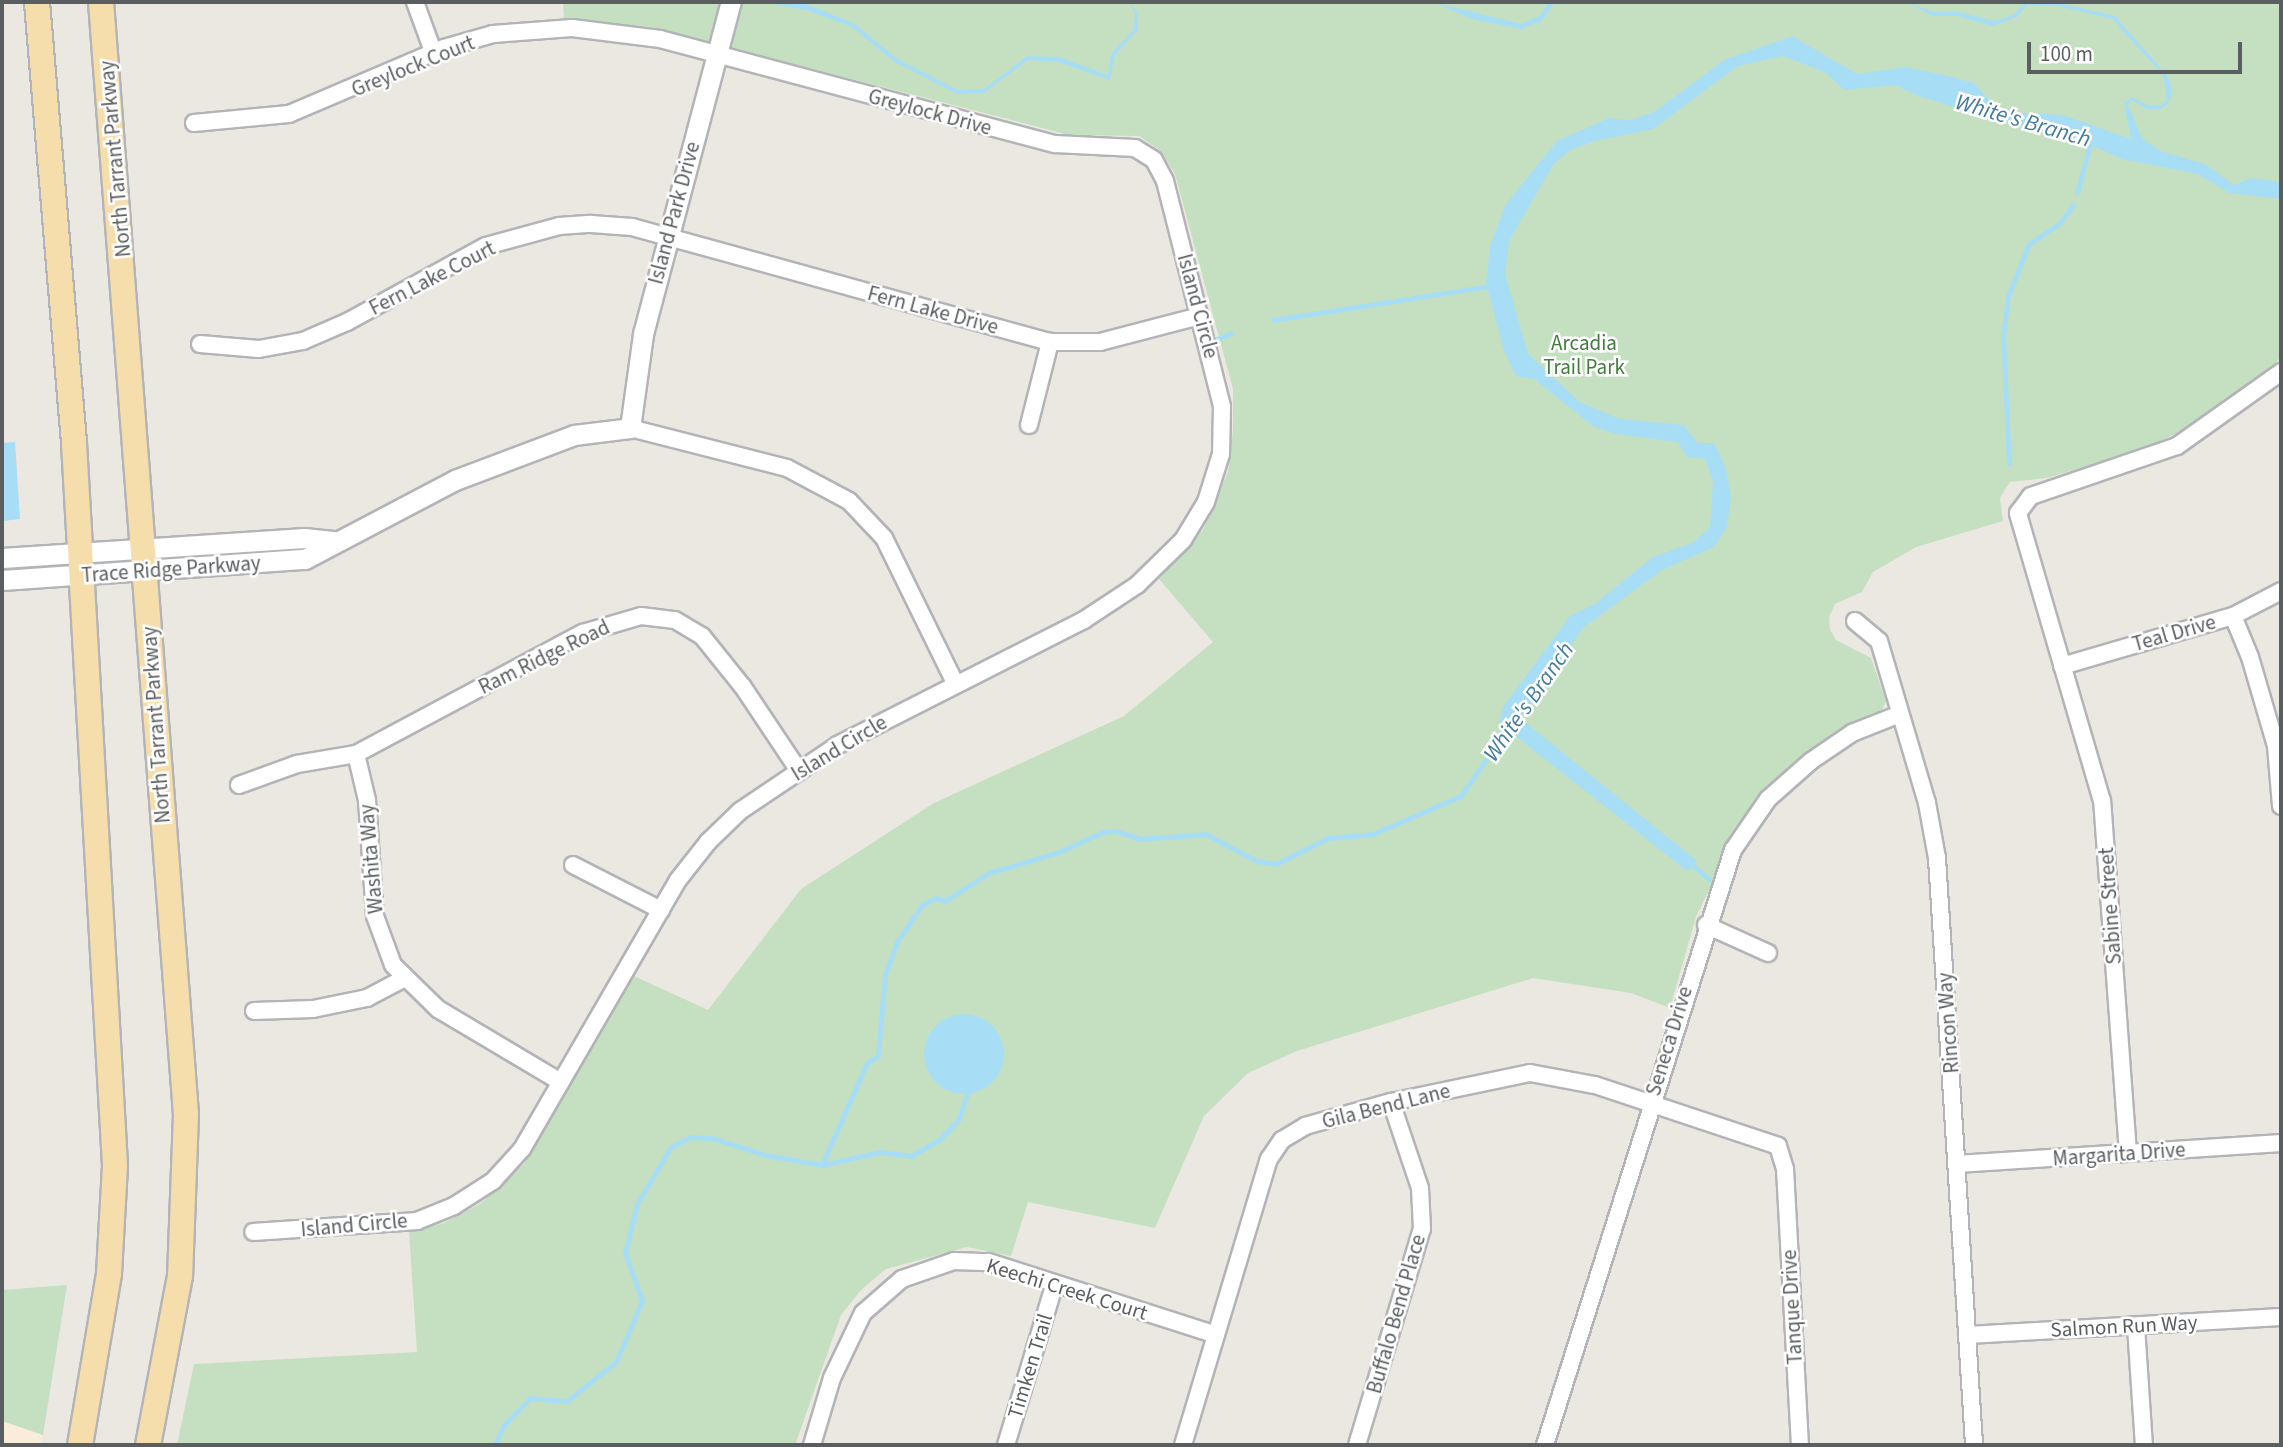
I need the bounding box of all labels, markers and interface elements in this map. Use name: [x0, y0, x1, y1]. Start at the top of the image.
scale bar: [2031, 28, 2246, 72]
street label: Greylock Court: [348, 30, 478, 102]
text: 100 m: [2040, 39, 2093, 69]
street label: North Tarrant Parkway: [94, 60, 136, 258]
street label: Greylock Drive: [866, 83, 994, 141]
water label: White's Branch: [1952, 89, 2094, 153]
street label: Island Park Drive: [643, 139, 705, 287]
street label: Fern Lake Court: [365, 235, 499, 321]
street label: Island Circle: [1172, 251, 1224, 361]
street label: Fern Lake Drive: [865, 280, 1001, 340]
park label: Arcadia Trail Park: [1543, 330, 1625, 380]
street label: Trace Ridge Parkway: [81, 550, 261, 588]
street label: Teal Drive: [2129, 609, 2219, 657]
street label: Ram Ridge Road: [474, 614, 614, 700]
street label: North Tarrant Parkway: [137, 626, 175, 824]
water label: White's Branch: [1478, 637, 1580, 767]
street label: Island Circle: [787, 710, 891, 786]
street label: Washita Way: [354, 803, 388, 915]
street label: Sabine Street: [2093, 847, 2127, 965]
street label: Rincon Way: [1932, 972, 1964, 1074]
street label: Seneca Drive: [1640, 983, 1698, 1099]
street label: Gila Bend Lane: [1319, 1078, 1453, 1134]
street label: Margarita Drive: [2052, 1137, 2186, 1171]
street label: Island Circle: [300, 1208, 408, 1242]
street label: Buffalo Bend Place: [1361, 1231, 1431, 1397]
street label: Tanque Drive: [1776, 1249, 1808, 1365]
street label: Keechi Creek Court: [984, 1253, 1150, 1325]
street label: Salmon Run Way: [2050, 1310, 2198, 1342]
street label: Timken Trail: [1002, 1311, 1058, 1421]

